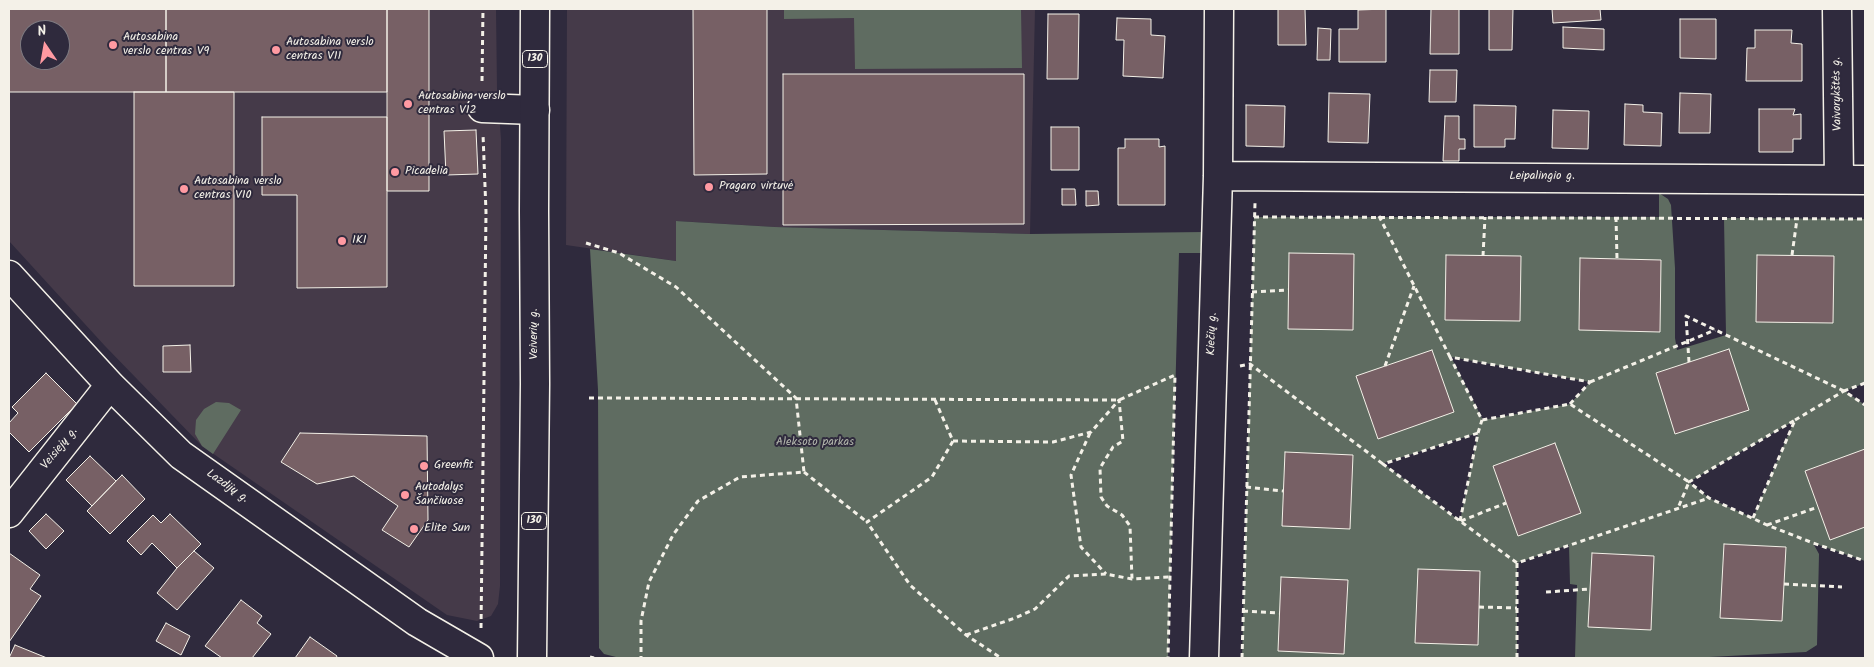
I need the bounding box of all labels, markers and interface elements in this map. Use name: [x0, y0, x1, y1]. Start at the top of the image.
north arrow: [20, 20, 70, 70]
text: N: [35, 20, 49, 43]
place label: Autosabina verslo centras V9: [123, 31, 209, 59]
place label: Autosabina verslo centras V11: [286, 36, 374, 64]
marker: Autosabina verslo centras V9: [107, 39, 119, 51]
marker: Autosabina verslo centras V11: [270, 44, 282, 56]
road number: 130: [522, 51, 548, 68]
street label: Vaivorykštės g.: [1830, 57, 1846, 131]
place label: Autosabina verslo centras V12: [418, 90, 506, 118]
marker: Autosabina verslo centras V12: [402, 98, 414, 110]
place label: Picadelia: [405, 165, 448, 179]
marker: Picadelia: [389, 166, 401, 178]
street label: Leipalingio g.: [1509, 170, 1575, 184]
place label: Autosabina verslo centras V10: [194, 175, 282, 203]
place label: Pragaro virtuvė: [719, 180, 793, 194]
marker: Pragaro virtuvė: [703, 181, 715, 193]
marker: Autosabina verslo centras V10: [178, 183, 190, 195]
place label: IKI: [352, 234, 367, 248]
marker: IKI: [336, 235, 348, 247]
street label: Veiverių g.: [528, 308, 542, 360]
street label: Kiečių g.: [1205, 312, 1221, 356]
street label: Veisiejų g.: [39, 425, 81, 473]
park label: Aleksoto parkas: [776, 436, 854, 450]
place label: Greenfit: [434, 459, 473, 473]
marker: Greenfit: [418, 460, 430, 472]
street label: Lazdijų g.: [203, 467, 251, 507]
place label: Autodalys Šančiuose: [415, 481, 463, 509]
marker: Autodalys Šančiuose: [399, 489, 411, 501]
road number: 130: [522, 512, 546, 530]
place label: Elite Sun: [424, 522, 470, 536]
marker: Elite Sun: [408, 523, 420, 535]

